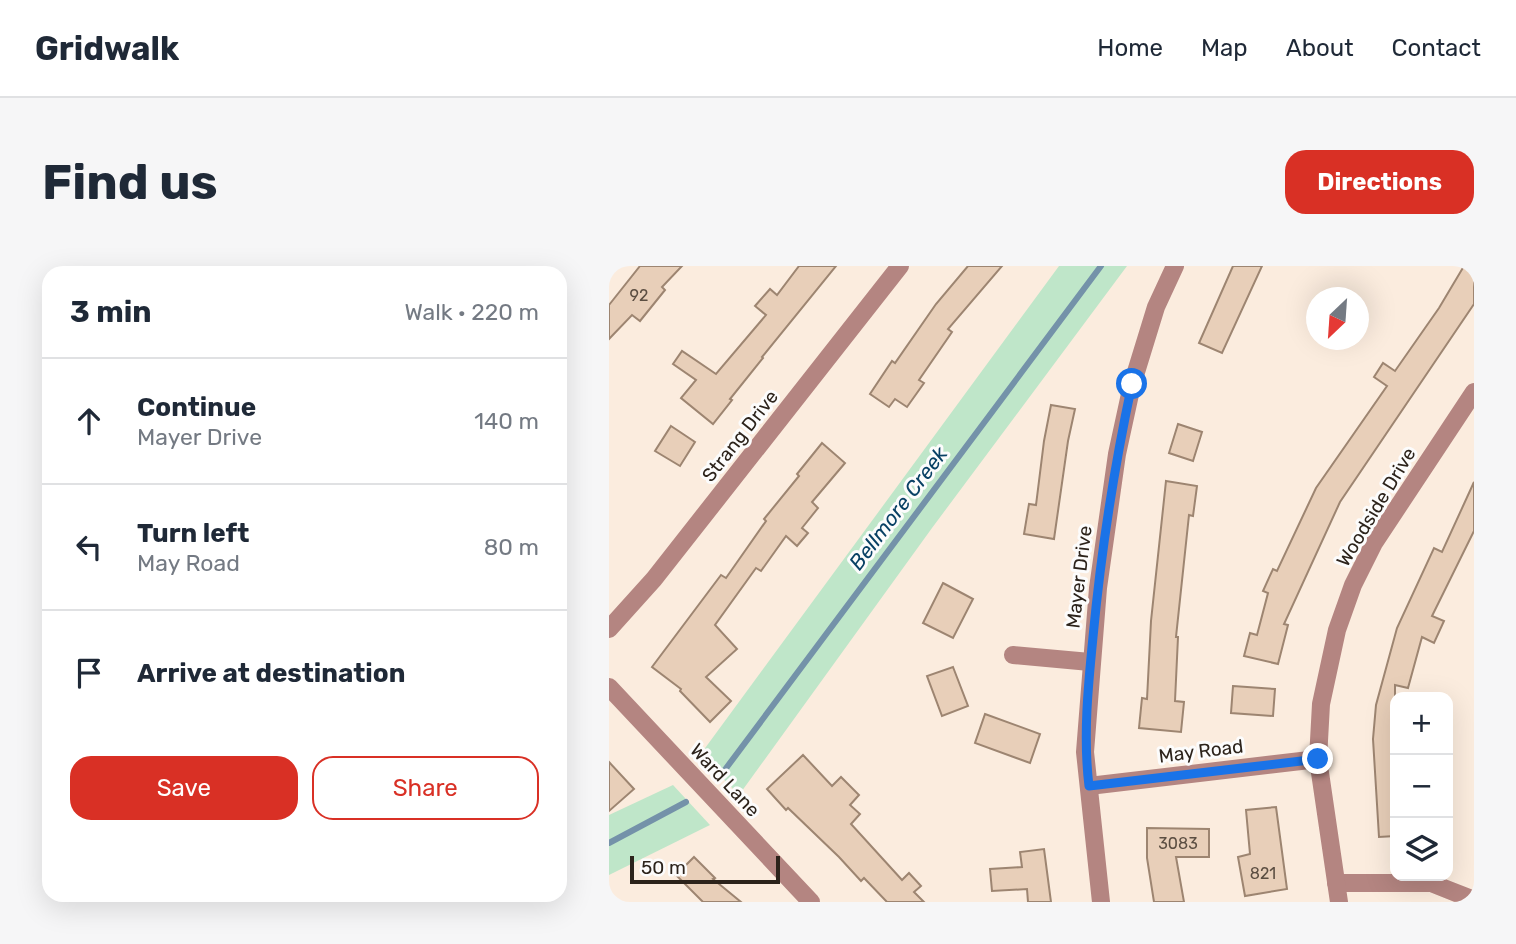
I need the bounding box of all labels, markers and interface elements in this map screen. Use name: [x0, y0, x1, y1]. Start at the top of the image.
text: Gridwalk: [35, 29, 179, 68]
text: Home: [1097, 34, 1163, 62]
text: Map: [1201, 34, 1248, 62]
text: About: [1286, 34, 1354, 62]
text: Contact: [1392, 34, 1481, 62]
button: Directions: [1285, 150, 1474, 214]
text: Find us: [42, 153, 218, 211]
house number: 92: [630, 286, 648, 305]
north arrow: [1306, 287, 1369, 350]
text: 3 min: [70, 294, 152, 330]
text: Walk · 220 m: [405, 298, 539, 326]
route start: [1116, 368, 1147, 399]
street label: Strang Drive: [697, 386, 783, 486]
text: Continue: [137, 392, 256, 423]
icon: ahead: [70, 402, 108, 440]
text: 140 m: [474, 407, 539, 435]
text: Mayer Drive: [137, 423, 262, 451]
water label: Bellmore Creek: [844, 441, 953, 575]
street label: Woodside Drive: [1331, 443, 1421, 571]
text: Turn left: [137, 518, 249, 549]
street label: Mayer Drive: [1061, 524, 1097, 630]
icon: left: [70, 528, 108, 566]
text: 80 m: [484, 533, 539, 561]
text: May Road: [137, 549, 240, 577]
icon: arrive: [70, 654, 108, 692]
text: Arrive at destination: [137, 658, 405, 689]
map controls: [1390, 692, 1453, 881]
button: +: [1390, 692, 1453, 755]
street label: May Road: [1157, 734, 1245, 768]
street label: Ward Lane: [685, 739, 765, 821]
route end: [1302, 743, 1333, 774]
button: −: [1390, 755, 1453, 818]
button: Save: [70, 756, 298, 820]
button: Share: [312, 756, 539, 820]
button: layers: [1390, 818, 1453, 881]
house number: 3083: [1158, 834, 1198, 853]
scale bar: [630, 853, 781, 885]
text: 50 m: [641, 856, 686, 879]
house number: 821: [1250, 864, 1276, 883]

